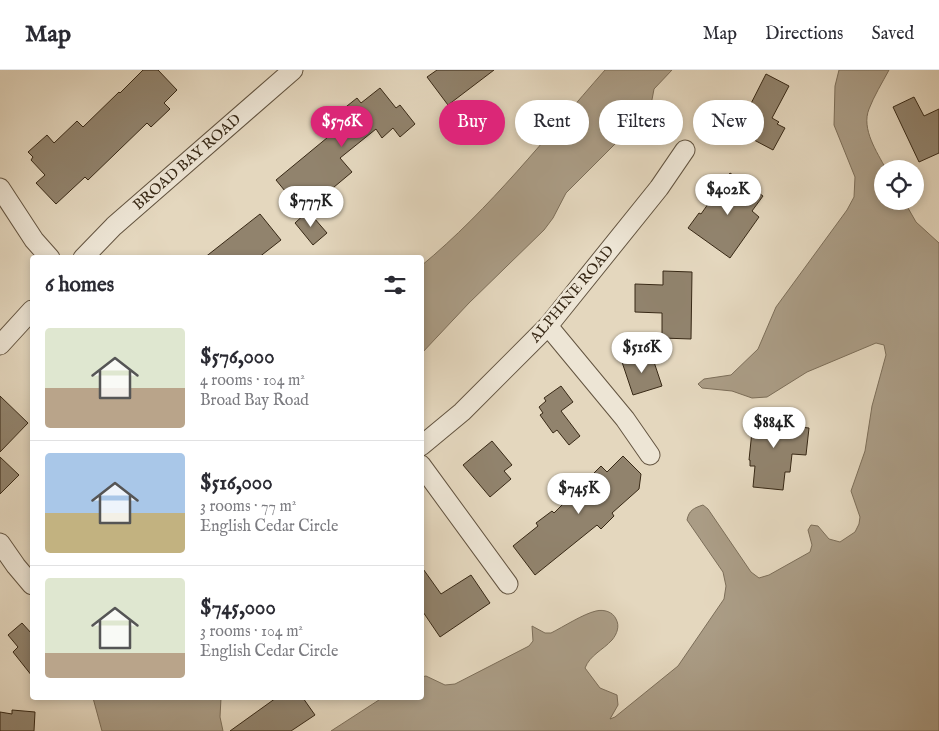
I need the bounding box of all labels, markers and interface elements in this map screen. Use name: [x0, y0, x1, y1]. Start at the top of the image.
text: Map: [25, 19, 71, 50]
text: Map: [703, 23, 737, 46]
text: Directions: [765, 23, 843, 46]
text: Saved: [871, 23, 914, 46]
chip: Buy: [439, 100, 505, 145]
chip: Rent: [515, 100, 589, 145]
chip: Filters: [599, 100, 683, 145]
chip: New: [693, 100, 764, 145]
pin: $576K: [307, 106, 377, 148]
street label: BROAD BAY ROAD: [129, 110, 245, 214]
text: $576K: [322, 112, 362, 132]
map controls: [874, 160, 924, 210]
button: locate: [874, 160, 924, 210]
pin: $402K: [693, 174, 763, 216]
text: $402K: [706, 180, 750, 200]
pin: $777K: [276, 186, 346, 228]
text: $777K: [290, 192, 332, 212]
street label: ALPHINE ROAD: [525, 242, 618, 347]
icon: filters: [381, 271, 409, 299]
text: 6 homes: [45, 272, 114, 299]
pin: $516K: [607, 332, 677, 374]
text: $516K: [623, 338, 661, 358]
text: $576,000: [200, 344, 274, 371]
icon: home: [85, 348, 145, 408]
text: 4 rooms · 104 m²: [200, 371, 305, 391]
text: Broad Bay Road: [200, 391, 309, 411]
pin: $884K: [739, 406, 809, 449]
text: $884K: [754, 413, 794, 433]
text: $516,000: [200, 470, 272, 497]
pin: $745K: [544, 472, 614, 515]
icon: home: [85, 473, 145, 533]
text: $745K: [558, 479, 600, 499]
text: 3 rooms · 77 m²: [200, 497, 296, 517]
text: English Cedar Circle: [200, 517, 338, 537]
text: $745,000: [200, 595, 276, 622]
icon: home: [85, 598, 145, 658]
text: 3 rooms · 104 m²: [200, 622, 303, 642]
text: English Cedar Circle: [200, 642, 338, 662]

